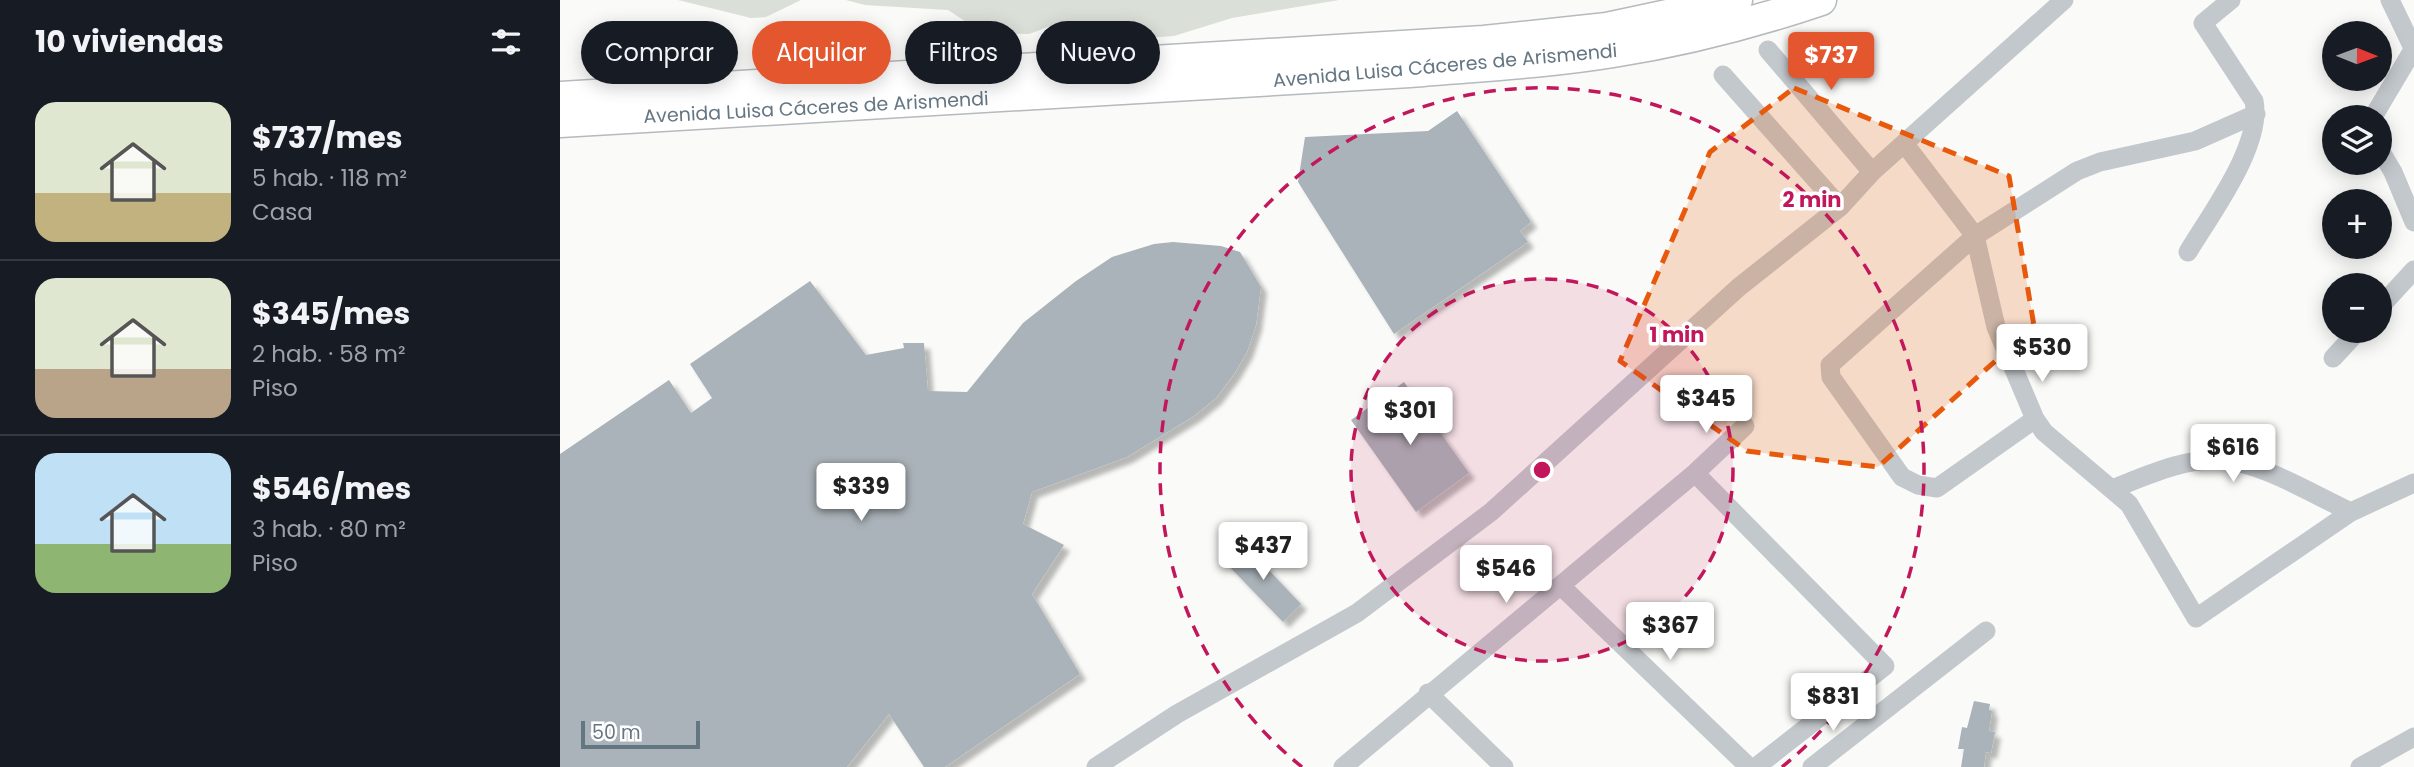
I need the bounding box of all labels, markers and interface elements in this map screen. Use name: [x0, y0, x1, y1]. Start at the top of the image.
text: 10 viviendas: [35, 20, 224, 63]
chip: Comprar: [581, 21, 738, 84]
chip: Alquilar: [752, 21, 891, 84]
chip: Filtros: [905, 21, 1022, 84]
chip: Nuevo: [1036, 21, 1160, 84]
north arrow: [2322, 21, 2392, 91]
map controls: [2322, 21, 2392, 343]
icon: filters: [487, 23, 525, 61]
pin: $737: [1790, 32, 1872, 92]
street label: Avenida Luisa Cáceres de Arismendi: [1272, 37, 1618, 94]
text: $737: [1804, 39, 1858, 71]
street label: Avenida Luisa Cáceres de Arismendi: [643, 85, 989, 130]
button: layers: [2322, 105, 2392, 175]
text: $737/mes: [252, 116, 403, 159]
icon: home: [91, 130, 175, 214]
text: 5 hab. · 118 m²: [252, 162, 407, 194]
text: 2 min: [1782, 185, 1842, 214]
button: +: [2322, 189, 2392, 259]
text: Casa: [252, 196, 313, 228]
button: −: [2322, 273, 2392, 343]
text: $345/mes: [252, 292, 410, 335]
icon: home: [91, 306, 175, 390]
text: 1 min: [1650, 320, 1704, 349]
pin: $530: [2001, 324, 2083, 384]
text: $530: [2013, 331, 2072, 363]
text: 2 hab. · 58 m²: [252, 338, 406, 370]
text: Piso: [252, 372, 298, 404]
pin: $345: [1665, 376, 1747, 435]
text: $345: [1676, 382, 1736, 414]
pin: $301: [1369, 388, 1451, 447]
text: $301: [1384, 394, 1436, 426]
pin: $616: [2192, 424, 2274, 484]
text: $616: [2206, 431, 2260, 463]
centre of rings: [1530, 458, 1554, 482]
pin: $339: [820, 463, 902, 523]
text: $546/mes: [252, 467, 411, 510]
text: $339: [832, 470, 890, 502]
icon: home: [91, 481, 175, 565]
text: 3 hab. · 80 m²: [252, 513, 406, 545]
pin: $437: [1222, 522, 1304, 582]
text: $437: [1235, 529, 1291, 561]
pin: $546: [1465, 546, 1547, 605]
text: Piso: [252, 547, 298, 579]
text: $546: [1476, 552, 1536, 584]
pin: $367: [1629, 602, 1711, 662]
text: $367: [1642, 609, 1698, 641]
pin: $831: [1792, 674, 1874, 733]
text: $831: [1807, 680, 1859, 712]
scale bar: [581, 718, 700, 750]
text: 50 m: [592, 719, 641, 746]

